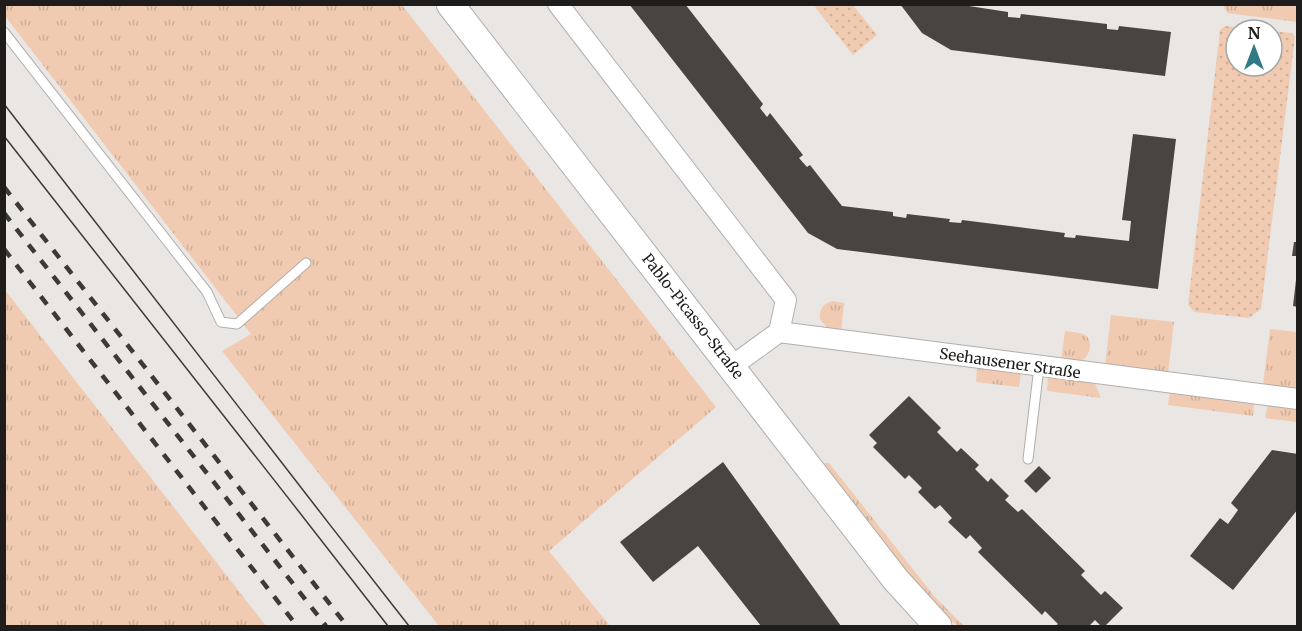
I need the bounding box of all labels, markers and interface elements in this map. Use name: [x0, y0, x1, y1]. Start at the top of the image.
north arrow: [1224, 18, 1284, 78]
text: N: [1248, 23, 1261, 43]
street label: Pablo-Picasso-Straße: [638, 249, 748, 383]
street label: Seehausener Straße: [938, 344, 1082, 382]

